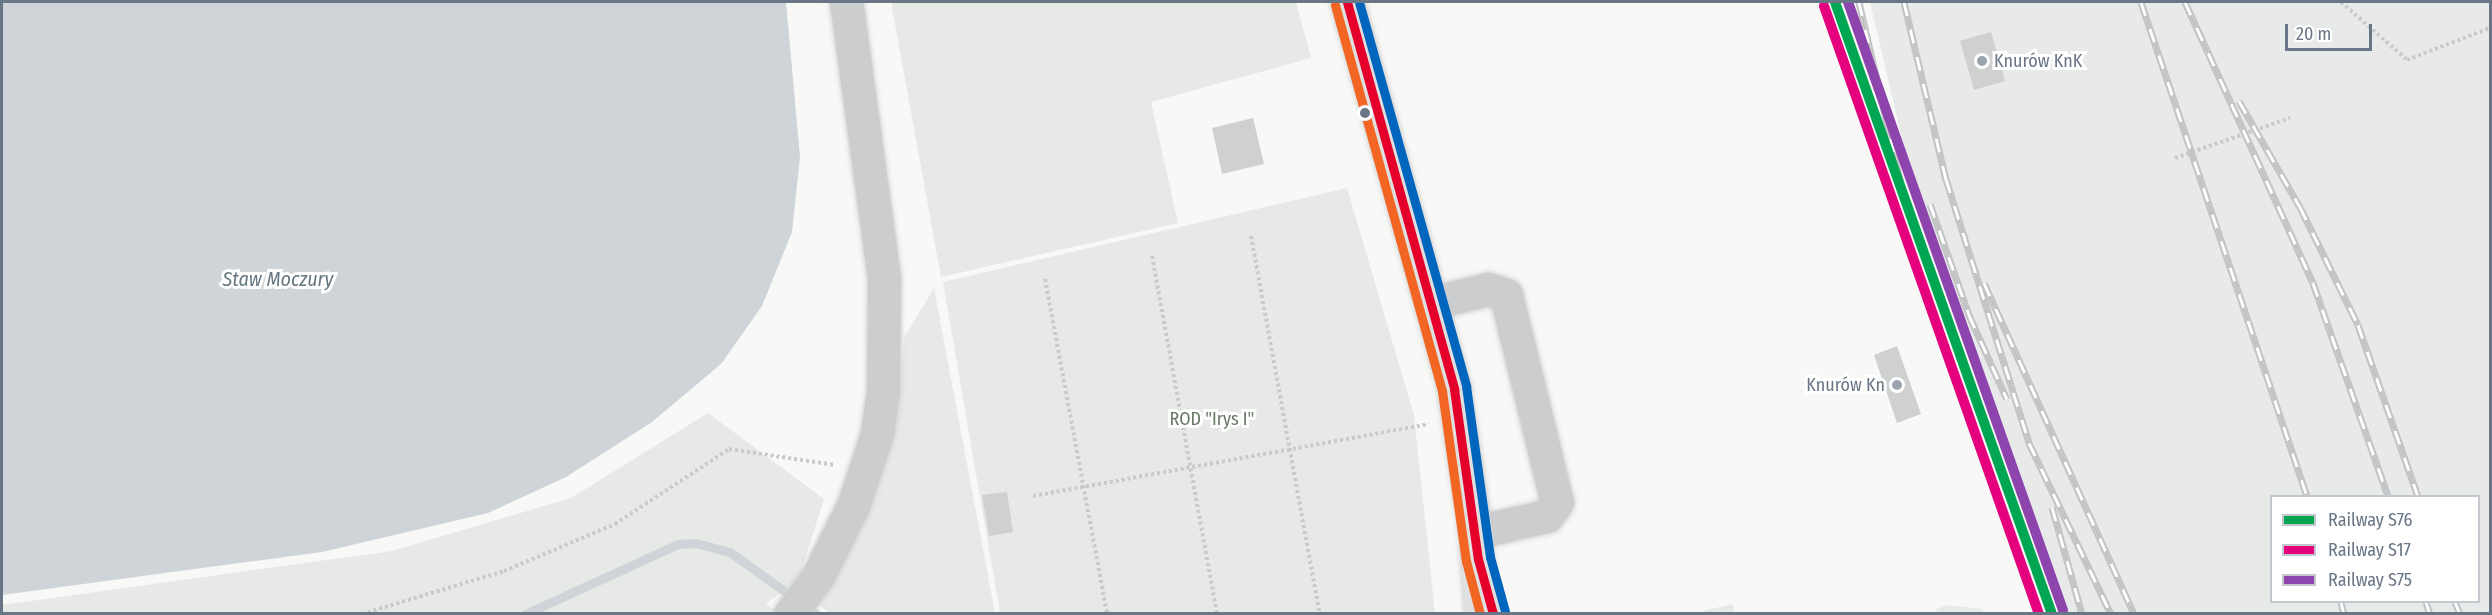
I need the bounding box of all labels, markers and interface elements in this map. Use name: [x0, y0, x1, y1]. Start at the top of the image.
scale bar: [2288, 12, 2375, 50]
text: 20 m: [2296, 23, 2331, 45]
place label: Knurów KnK: [1994, 50, 2082, 72]
marker: Knurów KnK: [1975, 54, 1989, 68]
unlabelled marker: [1359, 107, 1371, 119]
water label: Staw Moczury: [223, 267, 333, 291]
place label: Knurów Kn: [1806, 374, 1885, 396]
marker: Knurów Kn: [1890, 378, 1904, 392]
park label: ROD "Irys I": [1170, 408, 1254, 430]
legend: [2270, 495, 2480, 603]
text: Railway S76: [2328, 509, 2413, 531]
text: Railway S17: [2328, 539, 2411, 561]
text: Railway S75: [2328, 569, 2412, 591]

